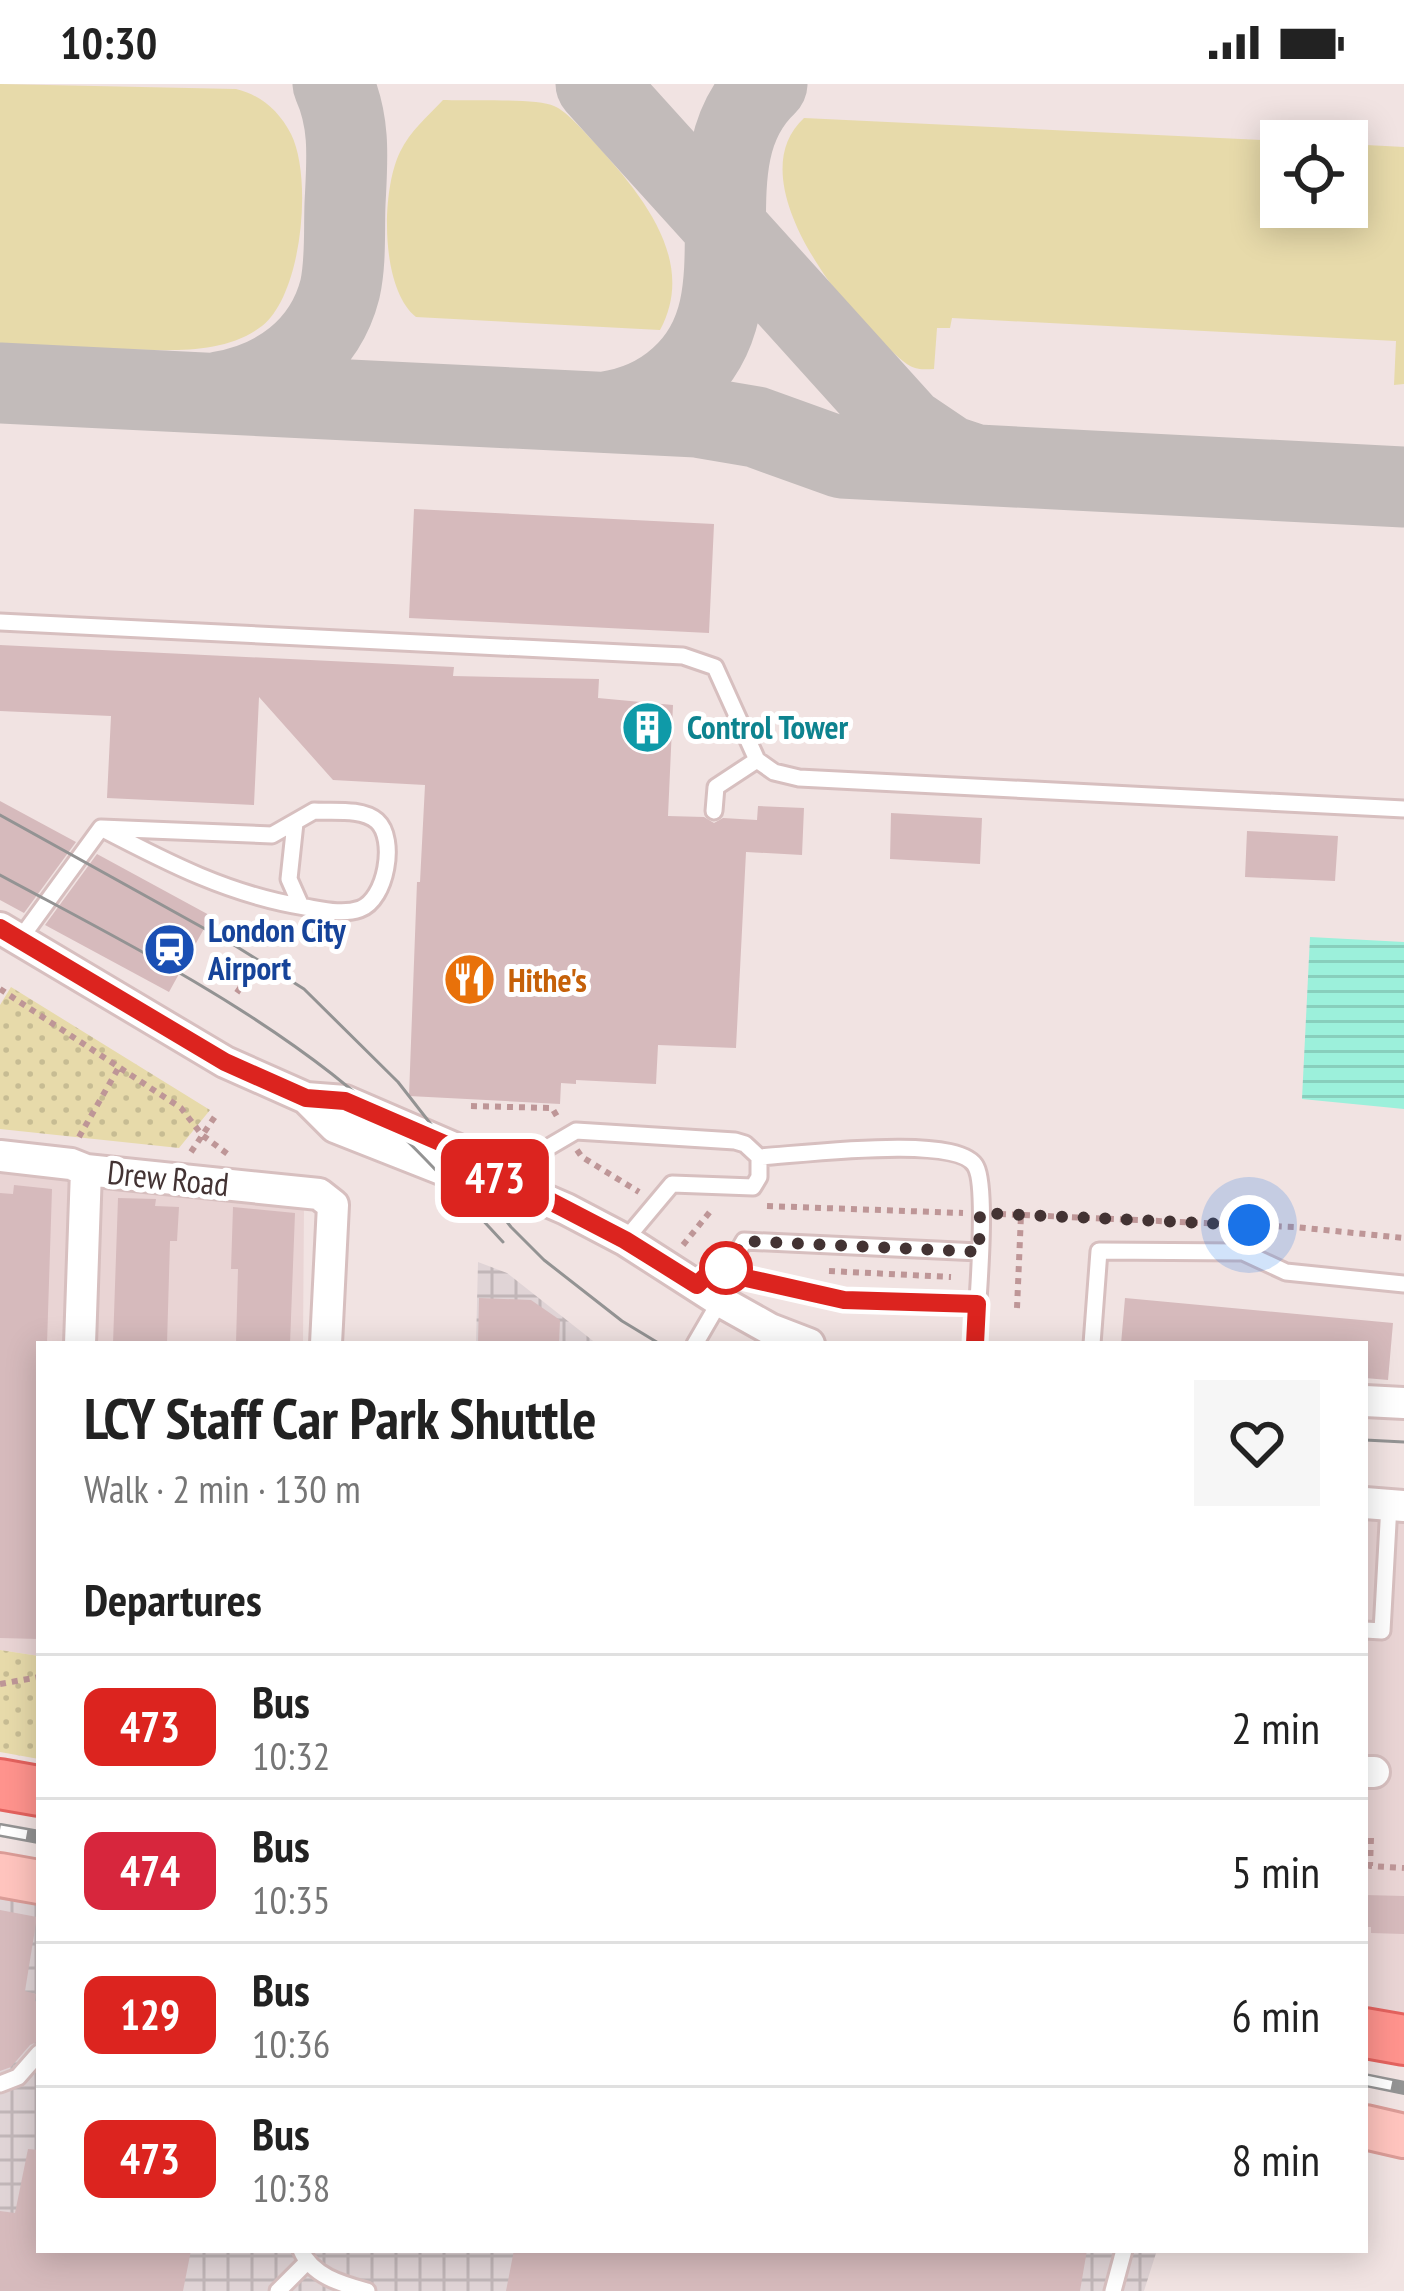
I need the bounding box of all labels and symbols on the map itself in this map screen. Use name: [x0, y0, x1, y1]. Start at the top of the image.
building icon: Control Tower: [620, 699, 676, 755]
place label: Control Tower: [687, 705, 849, 748]
place label: London City Airport: [207, 908, 347, 989]
station icon: London City Airport: [141, 921, 197, 977]
restaurant icon: Hithe's: [441, 952, 497, 1008]
place label: Hithe's: [508, 958, 587, 1001]
line badge: 473: [426, 1139, 564, 1217]
street label: Drew Road: [105, 1150, 231, 1205]
your location: [1219, 1195, 1279, 1255]
unlabelled marker: [701, 1243, 751, 1293]

